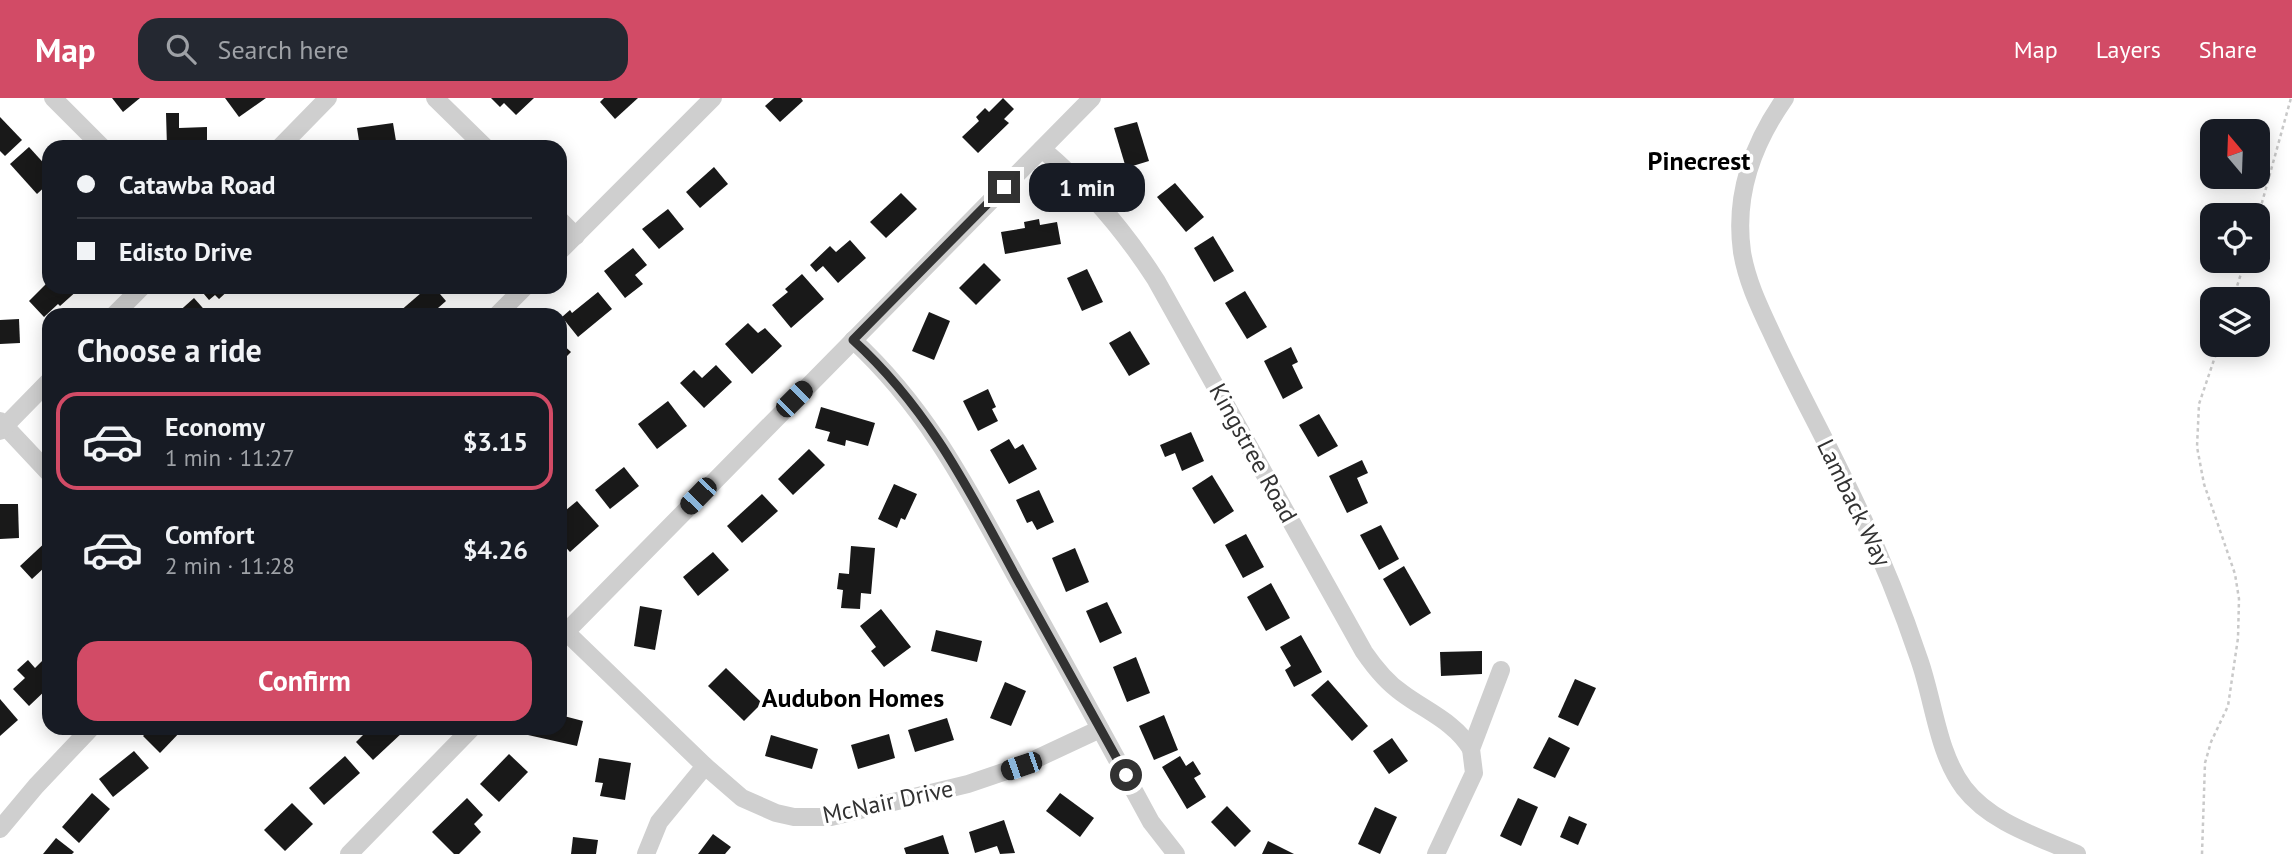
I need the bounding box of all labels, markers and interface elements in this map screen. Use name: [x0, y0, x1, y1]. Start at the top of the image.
search box: [138, 18, 628, 81]
text: Map: [35, 28, 96, 71]
icon: search: [162, 30, 200, 68]
text: Search here: [218, 33, 349, 66]
text: Map: [2014, 34, 2058, 65]
text: Layers: [2096, 34, 2161, 65]
text: Share: [2199, 34, 2257, 65]
north arrow: [2200, 119, 2270, 189]
map controls: [2200, 119, 2270, 357]
district label: Pinecrest: [1648, 144, 1750, 177]
callout: 1 min: [1028, 162, 1144, 212]
text: Catawba Road: [119, 168, 276, 201]
route end: [988, 171, 1020, 203]
text: 1 min: [1059, 173, 1115, 202]
button: locate: [2200, 203, 2270, 273]
text: Edisto Drive: [119, 235, 252, 268]
button: layers: [2200, 287, 2270, 357]
text: Choose a ride: [77, 329, 262, 371]
car: [772, 377, 817, 421]
street label: Kingstree Road: [1202, 378, 1305, 528]
icon: car: [81, 410, 144, 473]
text: Economy: [165, 410, 265, 443]
text: $3.15: [463, 425, 528, 458]
street label: Lamback Way: [1810, 434, 1899, 571]
text: 1 min · 11:27: [165, 443, 295, 472]
car: [676, 474, 721, 518]
icon: car: [81, 518, 144, 581]
text: Comfort: [165, 518, 255, 551]
text: $4.26: [463, 533, 528, 566]
text: 2 min · 11:28: [165, 551, 295, 580]
button: Confirm: [77, 641, 532, 721]
district label: Audubon Homes: [762, 681, 944, 714]
car: [998, 749, 1045, 783]
route start: [1110, 759, 1142, 791]
street label: McNair Drive: [820, 773, 956, 830]

